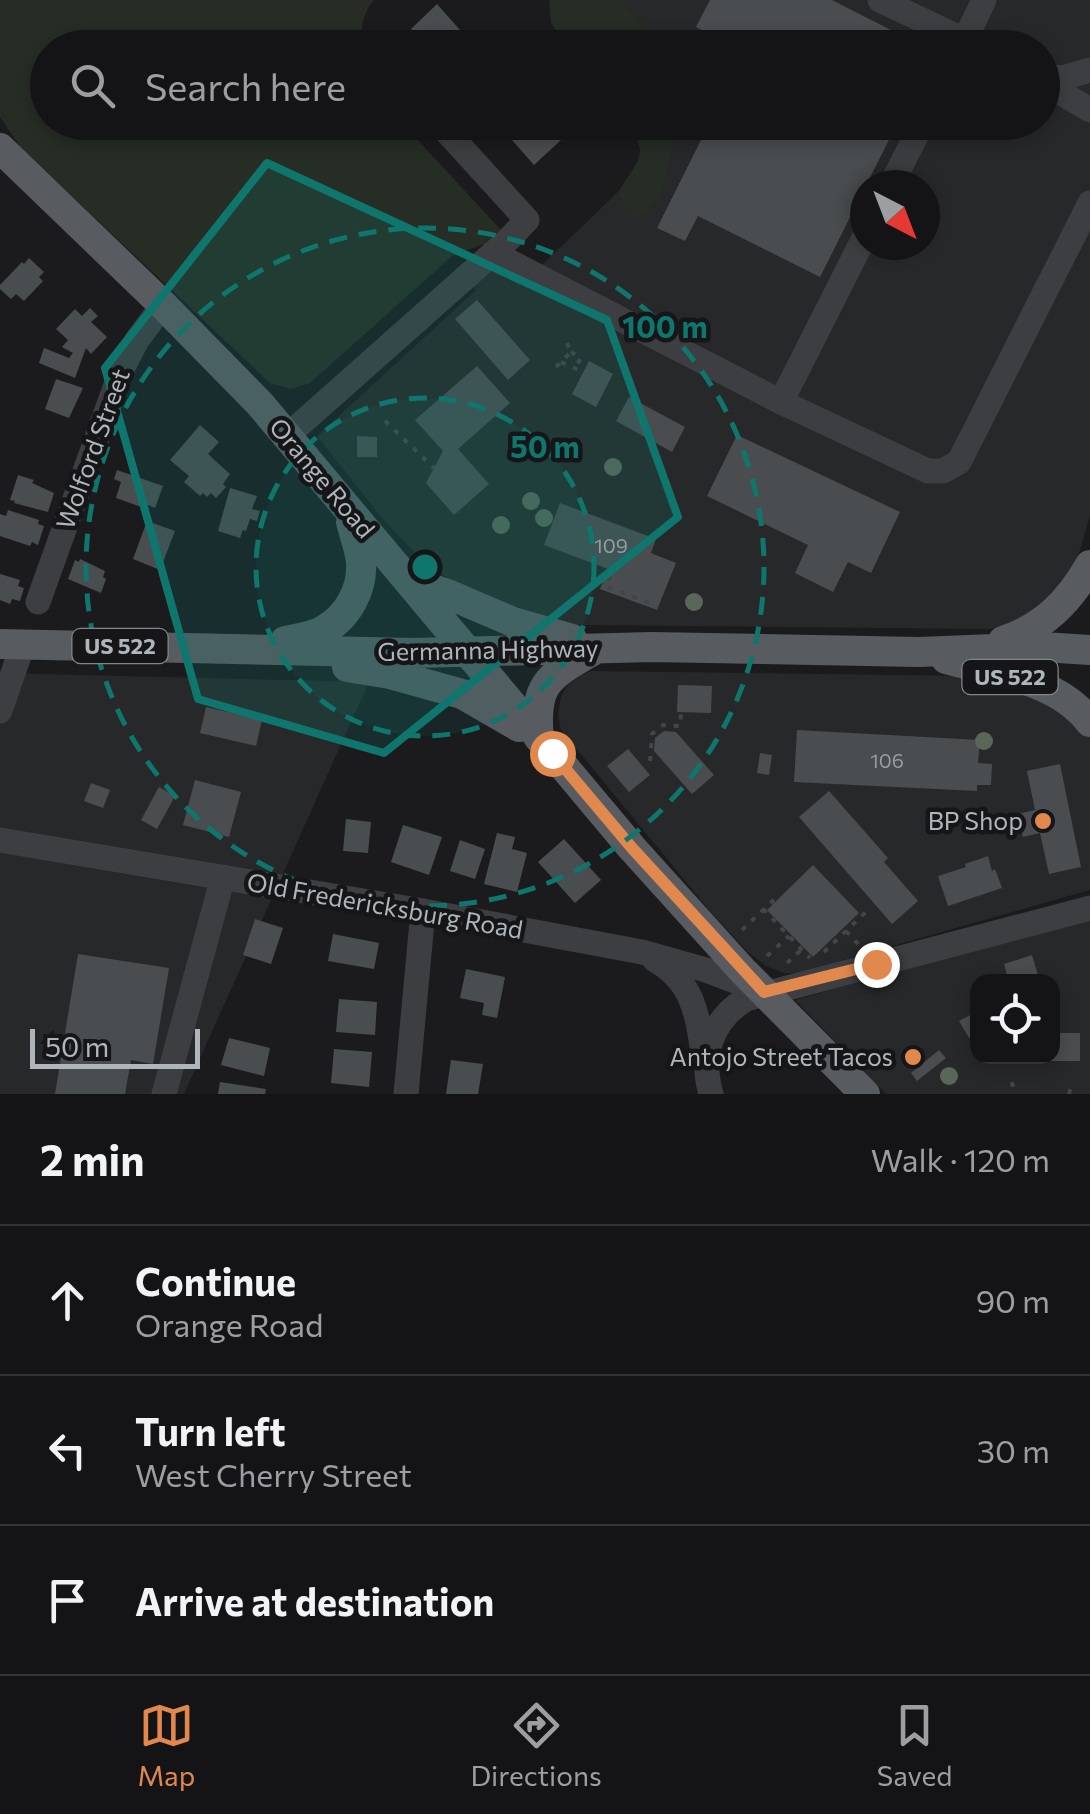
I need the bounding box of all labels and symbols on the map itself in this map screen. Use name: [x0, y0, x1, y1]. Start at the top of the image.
north arrow: [850, 170, 940, 260]
text: 100 m: [622, 307, 708, 344]
street label: Wolford Street: [49, 364, 135, 533]
street label: Orange Road: [264, 411, 382, 543]
text: 50 m: [510, 427, 580, 464]
house number: 109: [594, 533, 628, 557]
centre of rings: [407, 549, 443, 585]
road number: US 522: [72, 629, 168, 663]
street label: Germanna Highway: [377, 632, 599, 666]
road number: US 522: [962, 660, 1058, 694]
route start: [530, 731, 576, 777]
house number: 106: [870, 748, 904, 772]
place label: BP Shop: [928, 805, 1023, 835]
marker: BP Shop: [1032, 810, 1054, 832]
street label: Old Fredericksburg Road: [245, 866, 525, 944]
route end: [854, 942, 900, 988]
scale bar: [30, 1024, 200, 1068]
place label: Antojo Street Tacos: [670, 1041, 893, 1071]
marker: Antojo Street Tacos: [902, 1046, 924, 1068]

